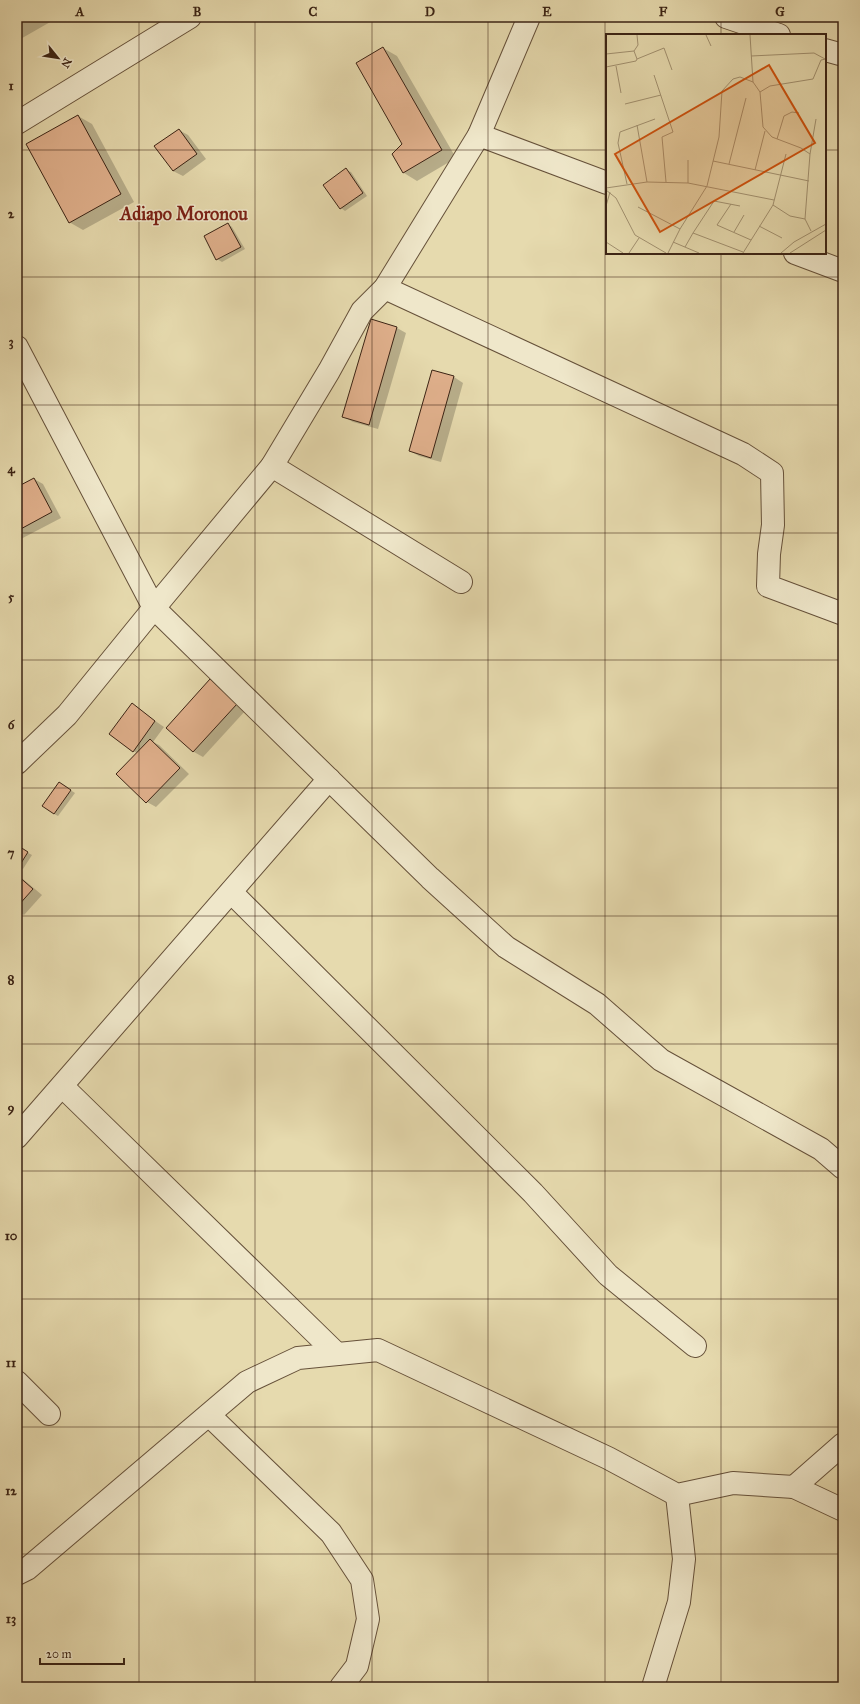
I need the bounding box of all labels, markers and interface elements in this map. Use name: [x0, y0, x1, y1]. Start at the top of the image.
text: A: [75, 4, 85, 20]
text: B: [193, 4, 202, 20]
text: C: [309, 4, 318, 20]
text: D: [425, 4, 435, 20]
text: E: [542, 4, 552, 20]
text: F: [659, 4, 668, 20]
text: G: [775, 4, 785, 20]
inset map: [606, 34, 826, 254]
north arrow: [38, 38, 78, 78]
text: N: [58, 55, 74, 71]
text: 1: [8, 78, 14, 94]
district label: Adiapo Moronou: [119, 203, 248, 226]
text: 2: [8, 206, 15, 222]
text: 3: [8, 334, 14, 350]
text: 4: [7, 461, 15, 477]
text: 5: [8, 589, 15, 605]
text: 6: [8, 717, 16, 733]
text: 7: [8, 845, 15, 861]
text: 8: [8, 972, 15, 988]
text: 9: [8, 1100, 15, 1116]
text: 10: [5, 1228, 18, 1244]
text: 11: [6, 1355, 16, 1371]
text: 12: [5, 1483, 17, 1499]
text: 13: [6, 1611, 16, 1627]
scale bar: [40, 1640, 124, 1666]
text: 20 m: [46, 1647, 72, 1661]

